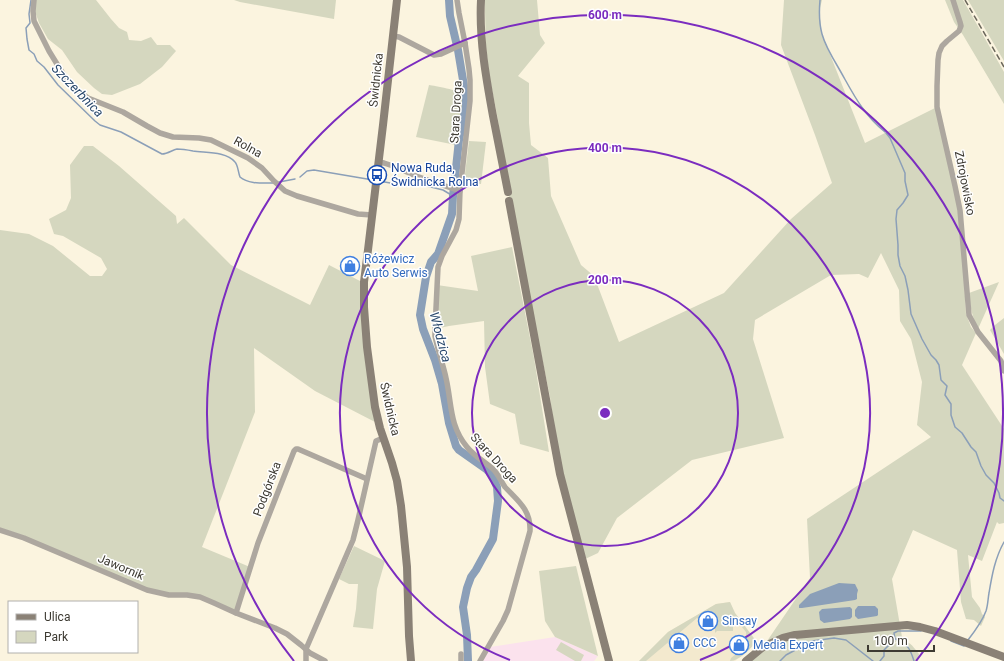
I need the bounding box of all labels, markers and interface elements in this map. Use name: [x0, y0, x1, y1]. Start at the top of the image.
text: 600 m: [588, 8, 622, 22]
street label: Świdnicka: [365, 52, 386, 108]
water label: Szczerbnica: [49, 61, 107, 120]
street label: Stara Droga: [447, 80, 465, 144]
street label: Rolna: [231, 134, 265, 160]
text: 400 m: [588, 141, 622, 155]
street label: Zdrojowisko: [952, 150, 978, 217]
place label: Nowa Ruda, Świdnicka Rolna: [391, 161, 479, 189]
bus stop icon: Nowa Ruda, Świdnicka Rolna: [366, 164, 388, 186]
place label: Różewicz Auto Serwis: [364, 252, 428, 280]
shop icon: Różewicz Auto Serwis: [339, 255, 361, 277]
text: 200 m: [588, 273, 622, 287]
water label: Włodzica: [427, 310, 454, 364]
street label: Świdnicka: [377, 381, 404, 437]
centre of rings: [598, 406, 612, 420]
street label: Stara Droga: [467, 430, 521, 486]
street label: Podgórska: [250, 460, 284, 518]
street label: Jawornik: [96, 551, 147, 583]
legend: [8, 601, 138, 653]
text: Ulica: [44, 610, 70, 624]
shop icon: Sinsay: [697, 610, 719, 632]
place label: Sinsay: [722, 614, 757, 628]
scale bar: [868, 627, 934, 653]
text: Park: [44, 630, 69, 644]
shop icon: CCC: [668, 632, 690, 654]
shop icon: Media Expert: [728, 634, 750, 656]
text: 100 m: [874, 634, 908, 648]
place label: CCC: [693, 636, 717, 650]
place label: Media Expert: [753, 638, 823, 652]

